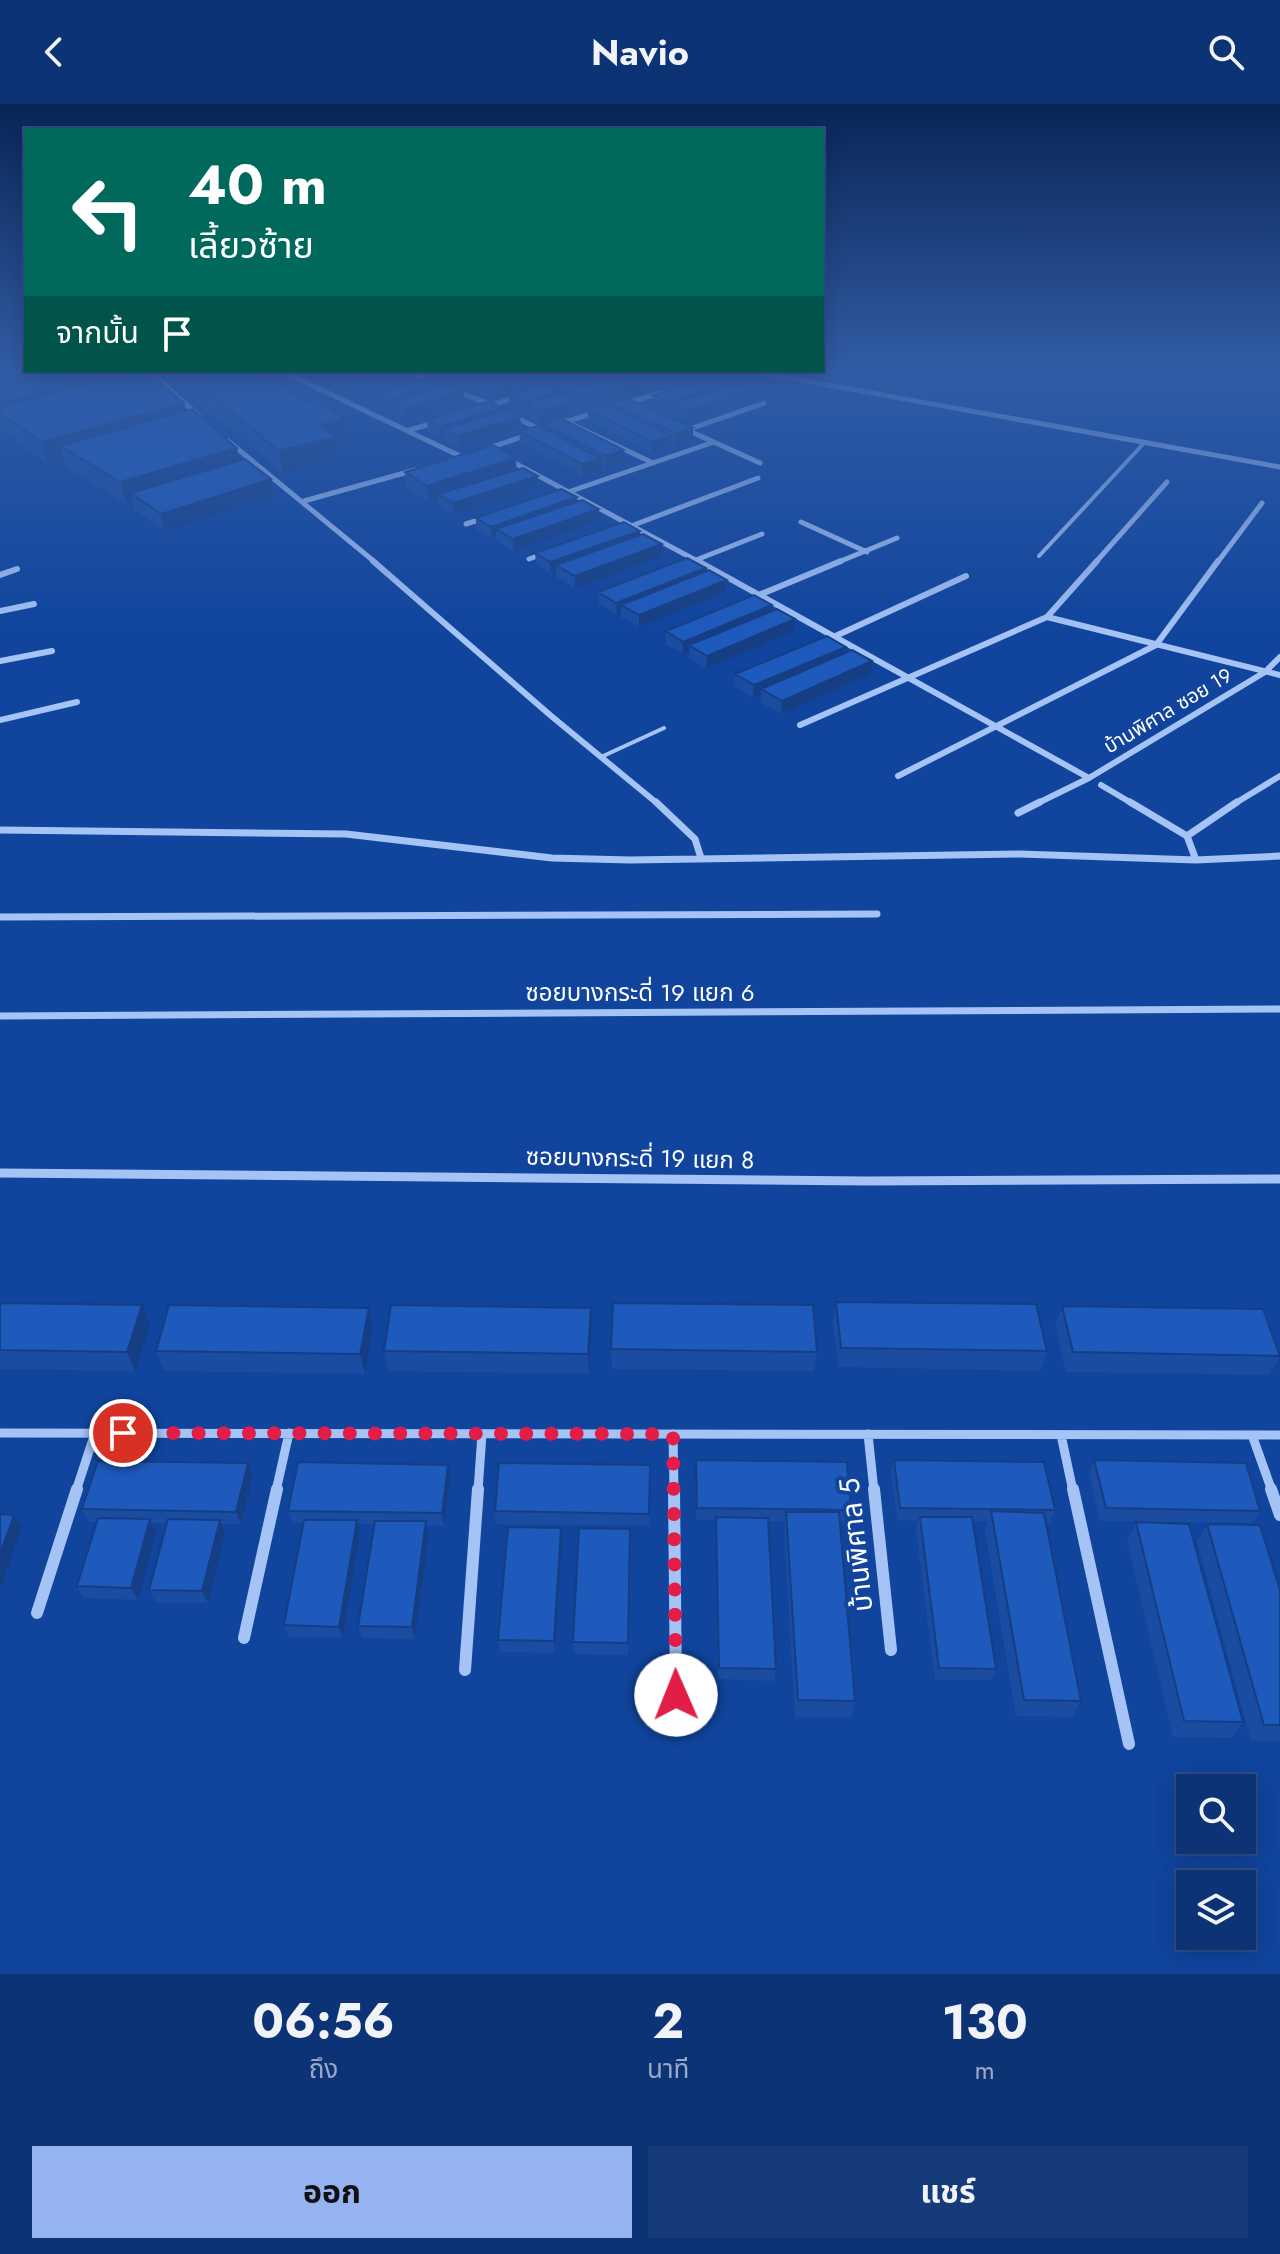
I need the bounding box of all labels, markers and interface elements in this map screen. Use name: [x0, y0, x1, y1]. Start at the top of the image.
text: Navio: [591, 26, 689, 78]
icon: back: [32, 30, 76, 74]
icon: search: [1204, 30, 1248, 74]
text: 40 m: [188, 144, 327, 225]
icon: left: [56, 160, 160, 264]
text: เลี้ยวซ้าย: [188, 219, 314, 271]
text: จากนั้น: [56, 311, 139, 354]
icon: arrive: [155, 312, 199, 356]
street label: บ้านพิศาล ซอย 19: [1098, 661, 1238, 761]
street label: ซอยบางกระดี่ 19 แยก 6: [525, 975, 755, 1010]
street label: ซอยบางกระดี่ 19 แยก 8: [526, 1139, 754, 1177]
pin: [89, 1399, 157, 1467]
icon: arrive: [101, 1411, 145, 1455]
street label: บ้านพิศาล 5: [829, 1476, 883, 1614]
position arrow: [634, 1653, 718, 1737]
map controls: [1176, 1774, 1256, 1950]
button: search: [1176, 1774, 1256, 1854]
button: layers: [1176, 1870, 1256, 1950]
text: 06:56: [252, 1987, 395, 2056]
text: 2: [652, 1987, 684, 2056]
text: 130: [942, 1988, 1028, 2057]
text: ถึง: [309, 2050, 338, 2088]
text: นาที: [647, 2050, 689, 2088]
text: m: [975, 2051, 995, 2089]
button: ออก: [32, 2146, 632, 2238]
button: แชร์: [648, 2146, 1248, 2238]

